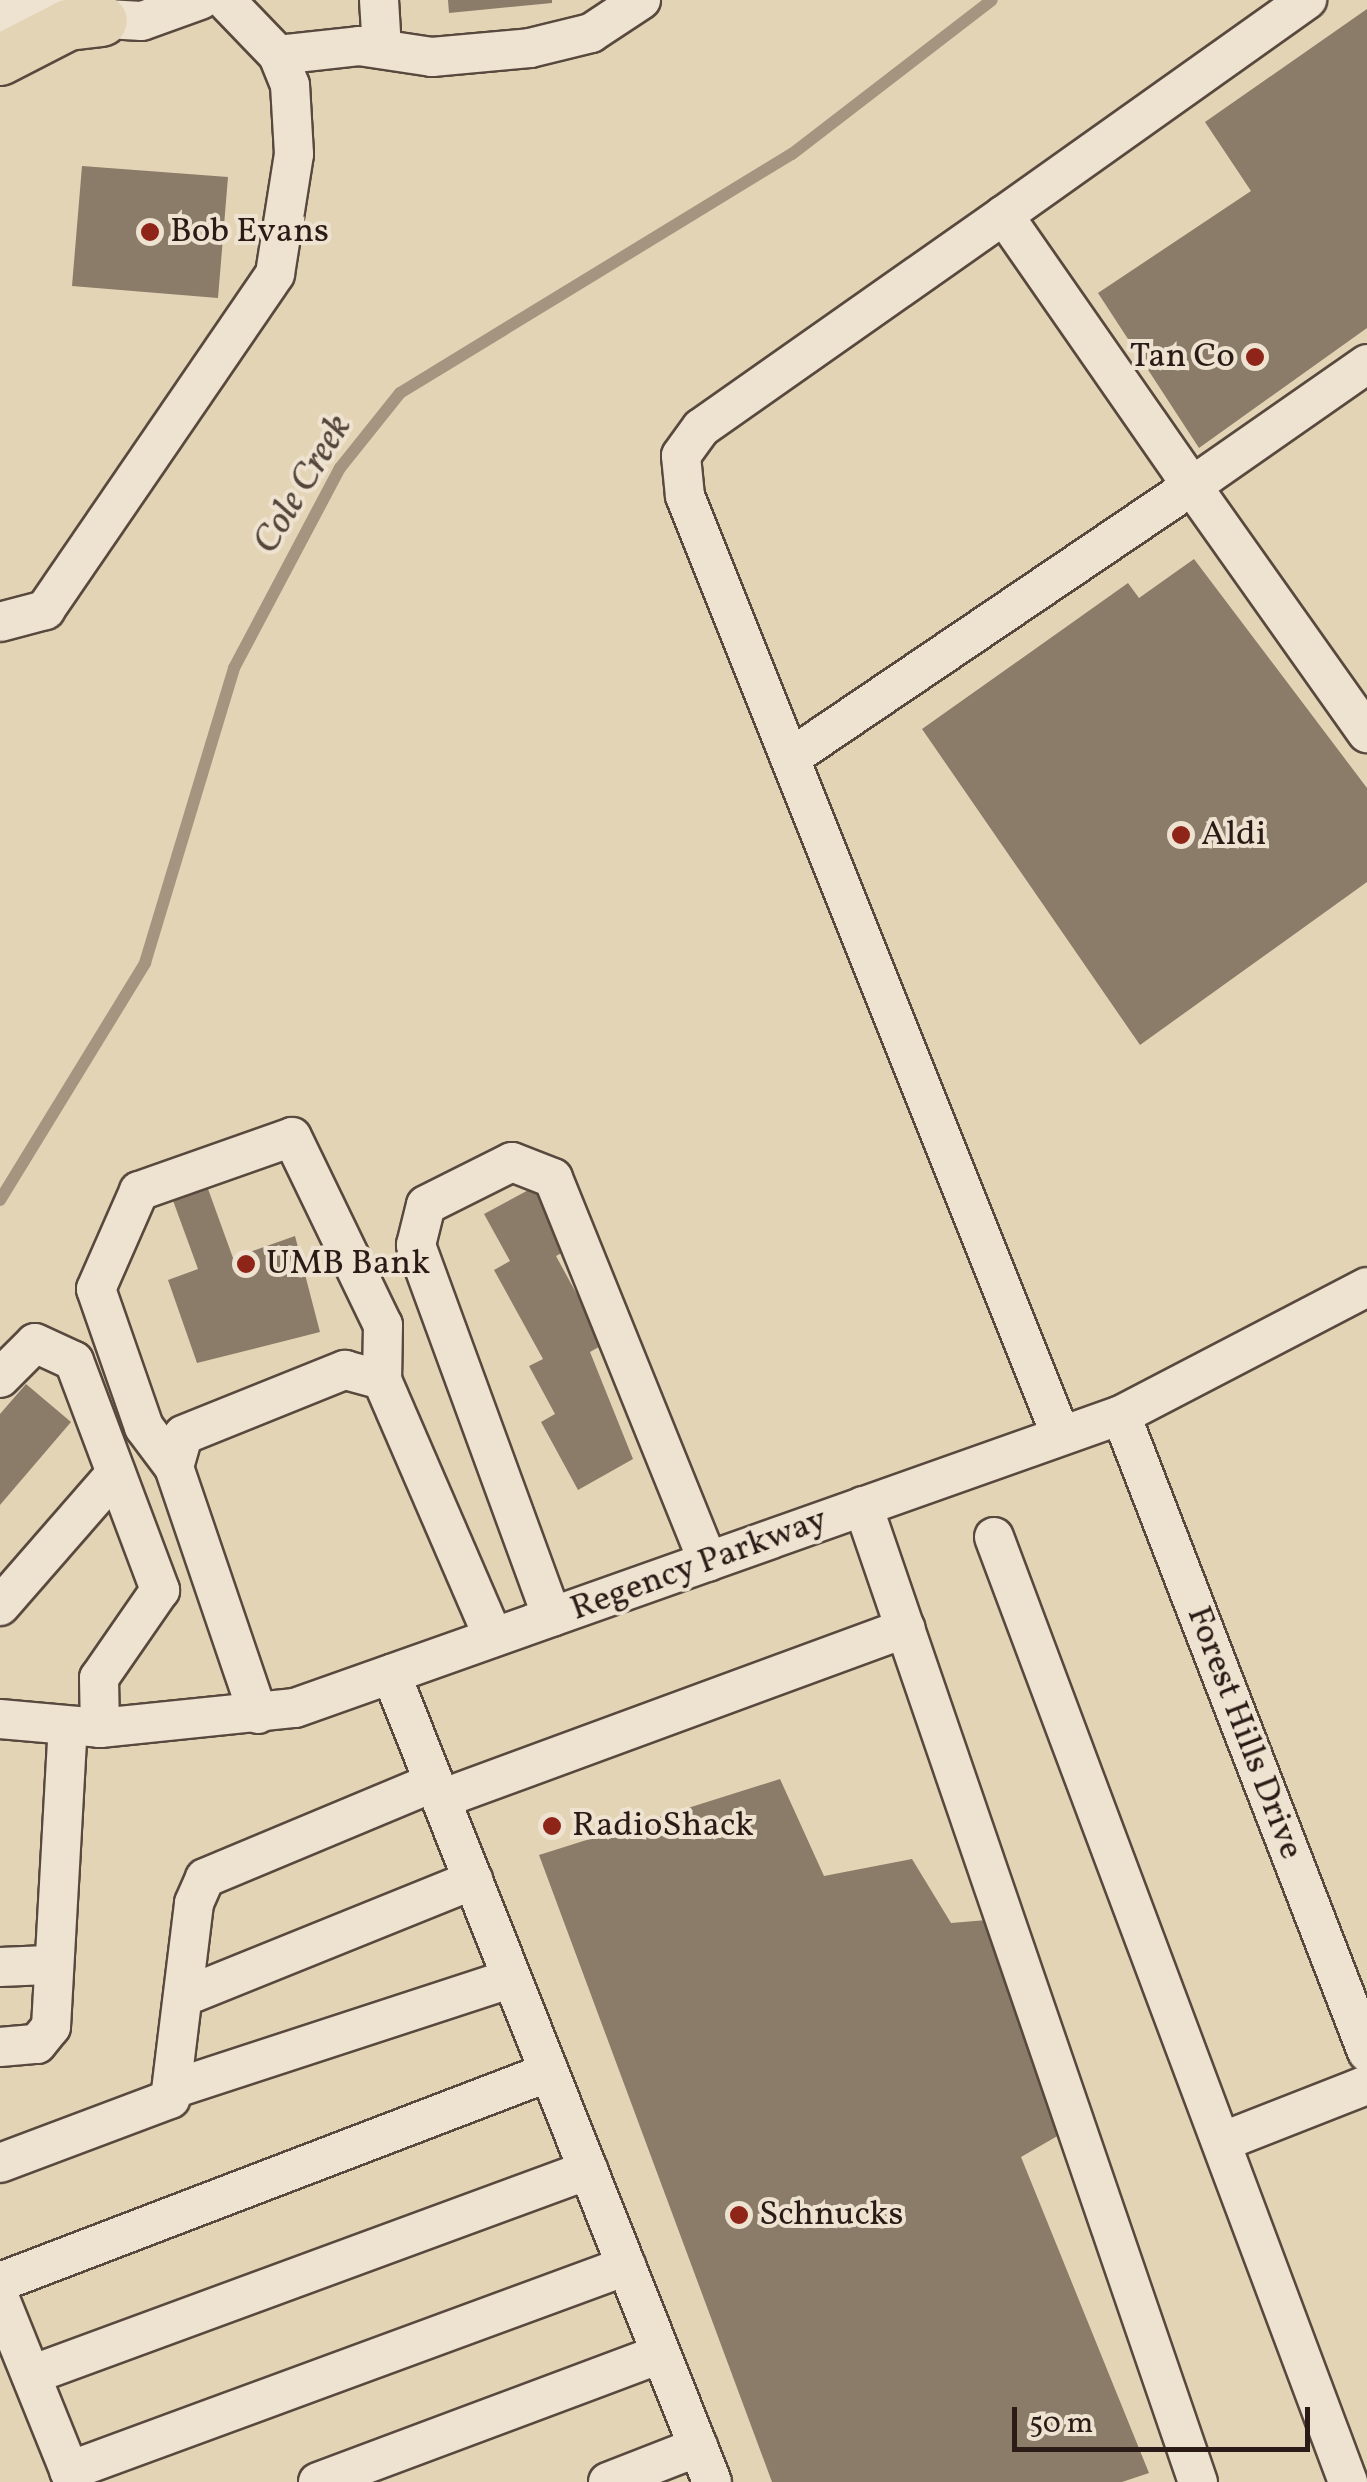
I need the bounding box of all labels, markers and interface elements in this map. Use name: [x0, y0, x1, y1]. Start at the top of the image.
place label: Bob Evans: [170, 211, 329, 253]
marker: Bob Evans: [139, 221, 161, 243]
place label: Tan Co: [1130, 336, 1235, 378]
marker: Tan Co: [1244, 346, 1266, 368]
water label: Cole Creek: [245, 407, 363, 563]
place label: Aldi: [1201, 814, 1266, 856]
marker: Aldi: [1170, 824, 1192, 846]
place label: UMB Bank: [266, 1243, 430, 1285]
marker: UMB Bank: [235, 1253, 257, 1275]
street label: Regency Parkway: [565, 1499, 833, 1631]
street label: Forest Hills Drive: [1176, 1601, 1312, 1865]
place label: RadioShack: [572, 1805, 754, 1847]
marker: RadioShack: [541, 1815, 563, 1837]
place label: Schnucks: [759, 2194, 903, 2236]
marker: Schnucks: [728, 2204, 750, 2226]
scale bar: [1017, 2387, 1314, 2449]
text: 50 m: [1029, 2403, 1093, 2445]

